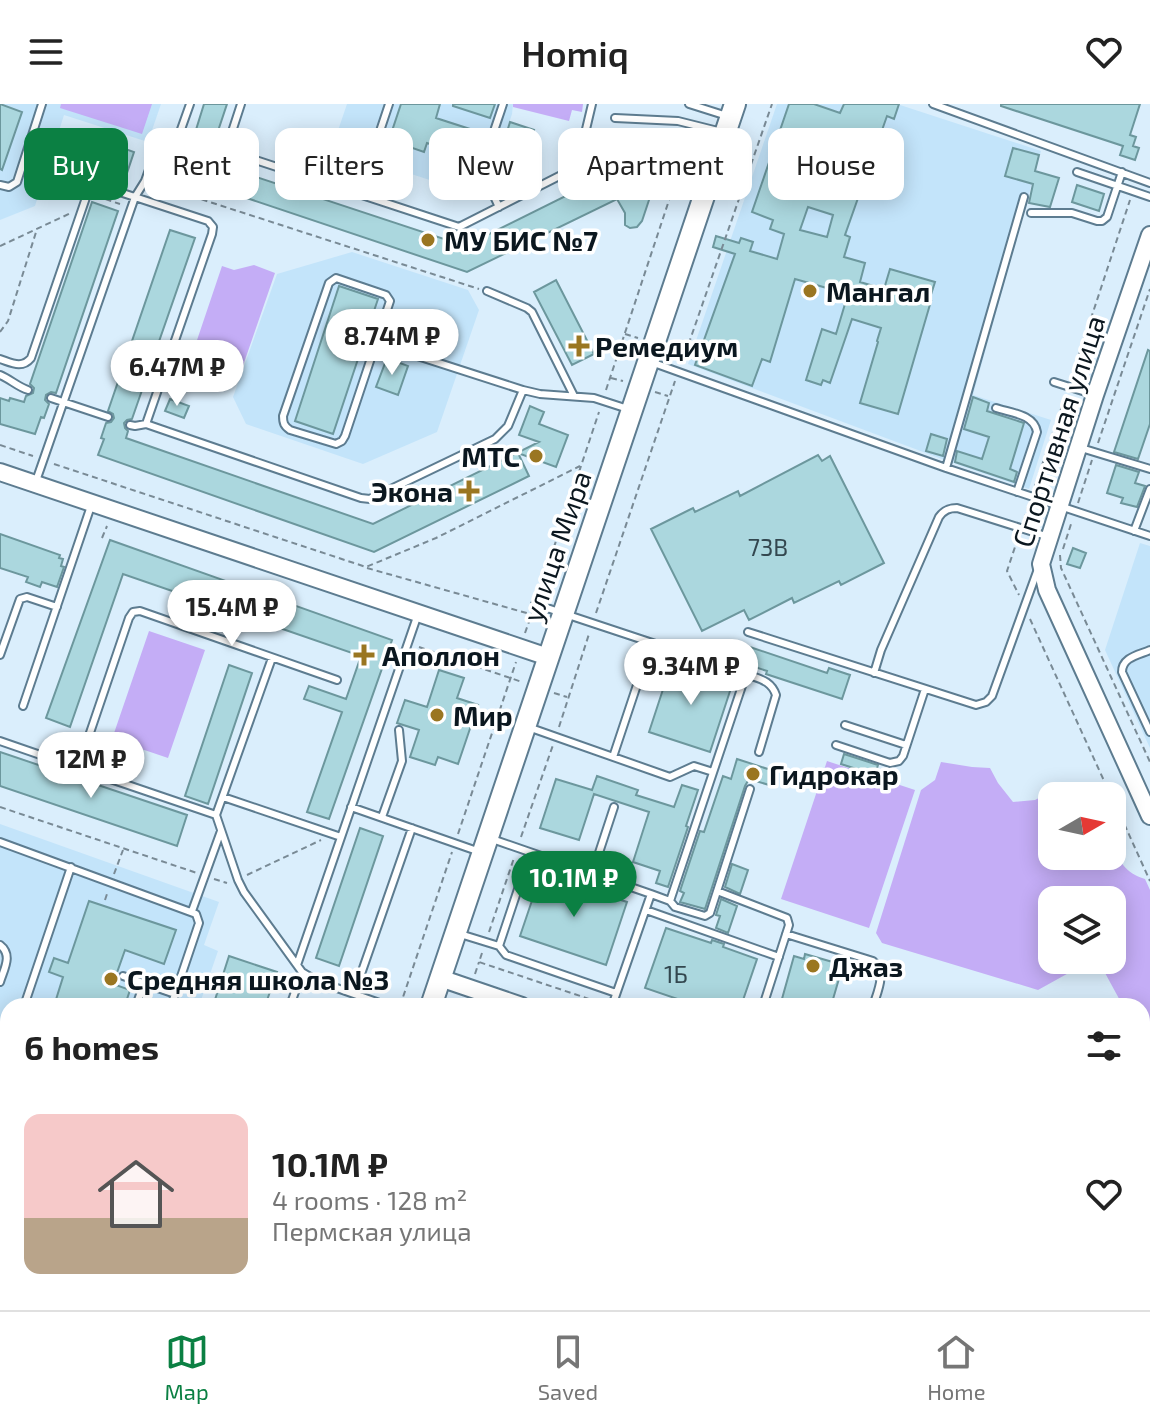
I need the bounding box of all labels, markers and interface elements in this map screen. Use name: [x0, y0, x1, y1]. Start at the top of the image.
icon: menu: [24, 30, 68, 74]
icon: heart: [1082, 30, 1126, 74]
text: Homiq: [521, 31, 629, 74]
chip: Buy: [24, 128, 128, 200]
chip: Rent: [144, 128, 259, 200]
chip: Filters: [275, 128, 413, 200]
chip: New: [429, 128, 542, 200]
chip: Apartment: [558, 128, 752, 200]
chip: House: [768, 128, 904, 200]
place label: МУ БИС №7: [444, 223, 598, 257]
marker: МУ БИС №7: [419, 231, 437, 249]
place label: Мангал: [826, 274, 930, 308]
marker: Мангал: [801, 282, 819, 300]
pin: 8.74M ₽: [318, 309, 466, 377]
street label: Спортивная улица: [1005, 311, 1111, 551]
text: 8.74M ₽: [344, 319, 440, 350]
place label: Ремедиум: [595, 329, 738, 363]
marker: Ремедиум: [570, 337, 588, 355]
pin: 6.47M ₽: [103, 340, 251, 408]
text: 6.47M ₽: [129, 350, 225, 381]
place label: МТС: [461, 439, 520, 473]
marker: МТС: [527, 447, 545, 465]
street label: улица Мира: [514, 466, 598, 626]
place label: Экона: [371, 474, 453, 508]
marker: Экона: [460, 482, 478, 500]
house number: 73В: [748, 532, 788, 561]
pin: 15.4M ₽: [158, 580, 306, 648]
text: 15.4M ₽: [185, 590, 279, 621]
place label: Аполлон: [382, 638, 500, 672]
pin: 9.34M ₽: [617, 639, 765, 707]
marker: Аполлон: [353, 644, 375, 666]
text: 9.34M ₽: [642, 649, 740, 680]
place label: Мир: [453, 698, 513, 732]
marker: Мир: [428, 706, 446, 724]
pin: 12M ₽: [35, 732, 147, 800]
text: 12M ₽: [55, 742, 127, 773]
place label: Гидрокар: [769, 757, 899, 791]
marker: Гидрокар: [744, 765, 762, 783]
north arrow: [1038, 782, 1126, 870]
map controls: [1038, 782, 1126, 974]
pin: 10.1M ₽: [500, 851, 648, 919]
text: 10.1M ₽: [530, 861, 618, 892]
button: layers: [1038, 886, 1126, 974]
place label: Джаз: [829, 949, 903, 983]
marker: Джаз: [804, 957, 822, 975]
house number: 1Б: [664, 959, 688, 988]
place label: Средняя школа №3: [127, 962, 389, 996]
marker: Средняя школа №3: [102, 970, 120, 988]
icon: filters: [1082, 1024, 1126, 1068]
text: 6 homes: [24, 1026, 159, 1067]
text: 10.1M ₽: [272, 1143, 388, 1184]
icon: home: [88, 1146, 184, 1242]
icon: heart: [1082, 1172, 1126, 1216]
text: 4 rooms · 128 m²: [272, 1184, 467, 1215]
text: Пермская улица: [272, 1215, 472, 1246]
tab: Map: [165, 1330, 209, 1404]
tab: Saved: [538, 1330, 598, 1404]
tab: Home: [927, 1330, 985, 1404]

